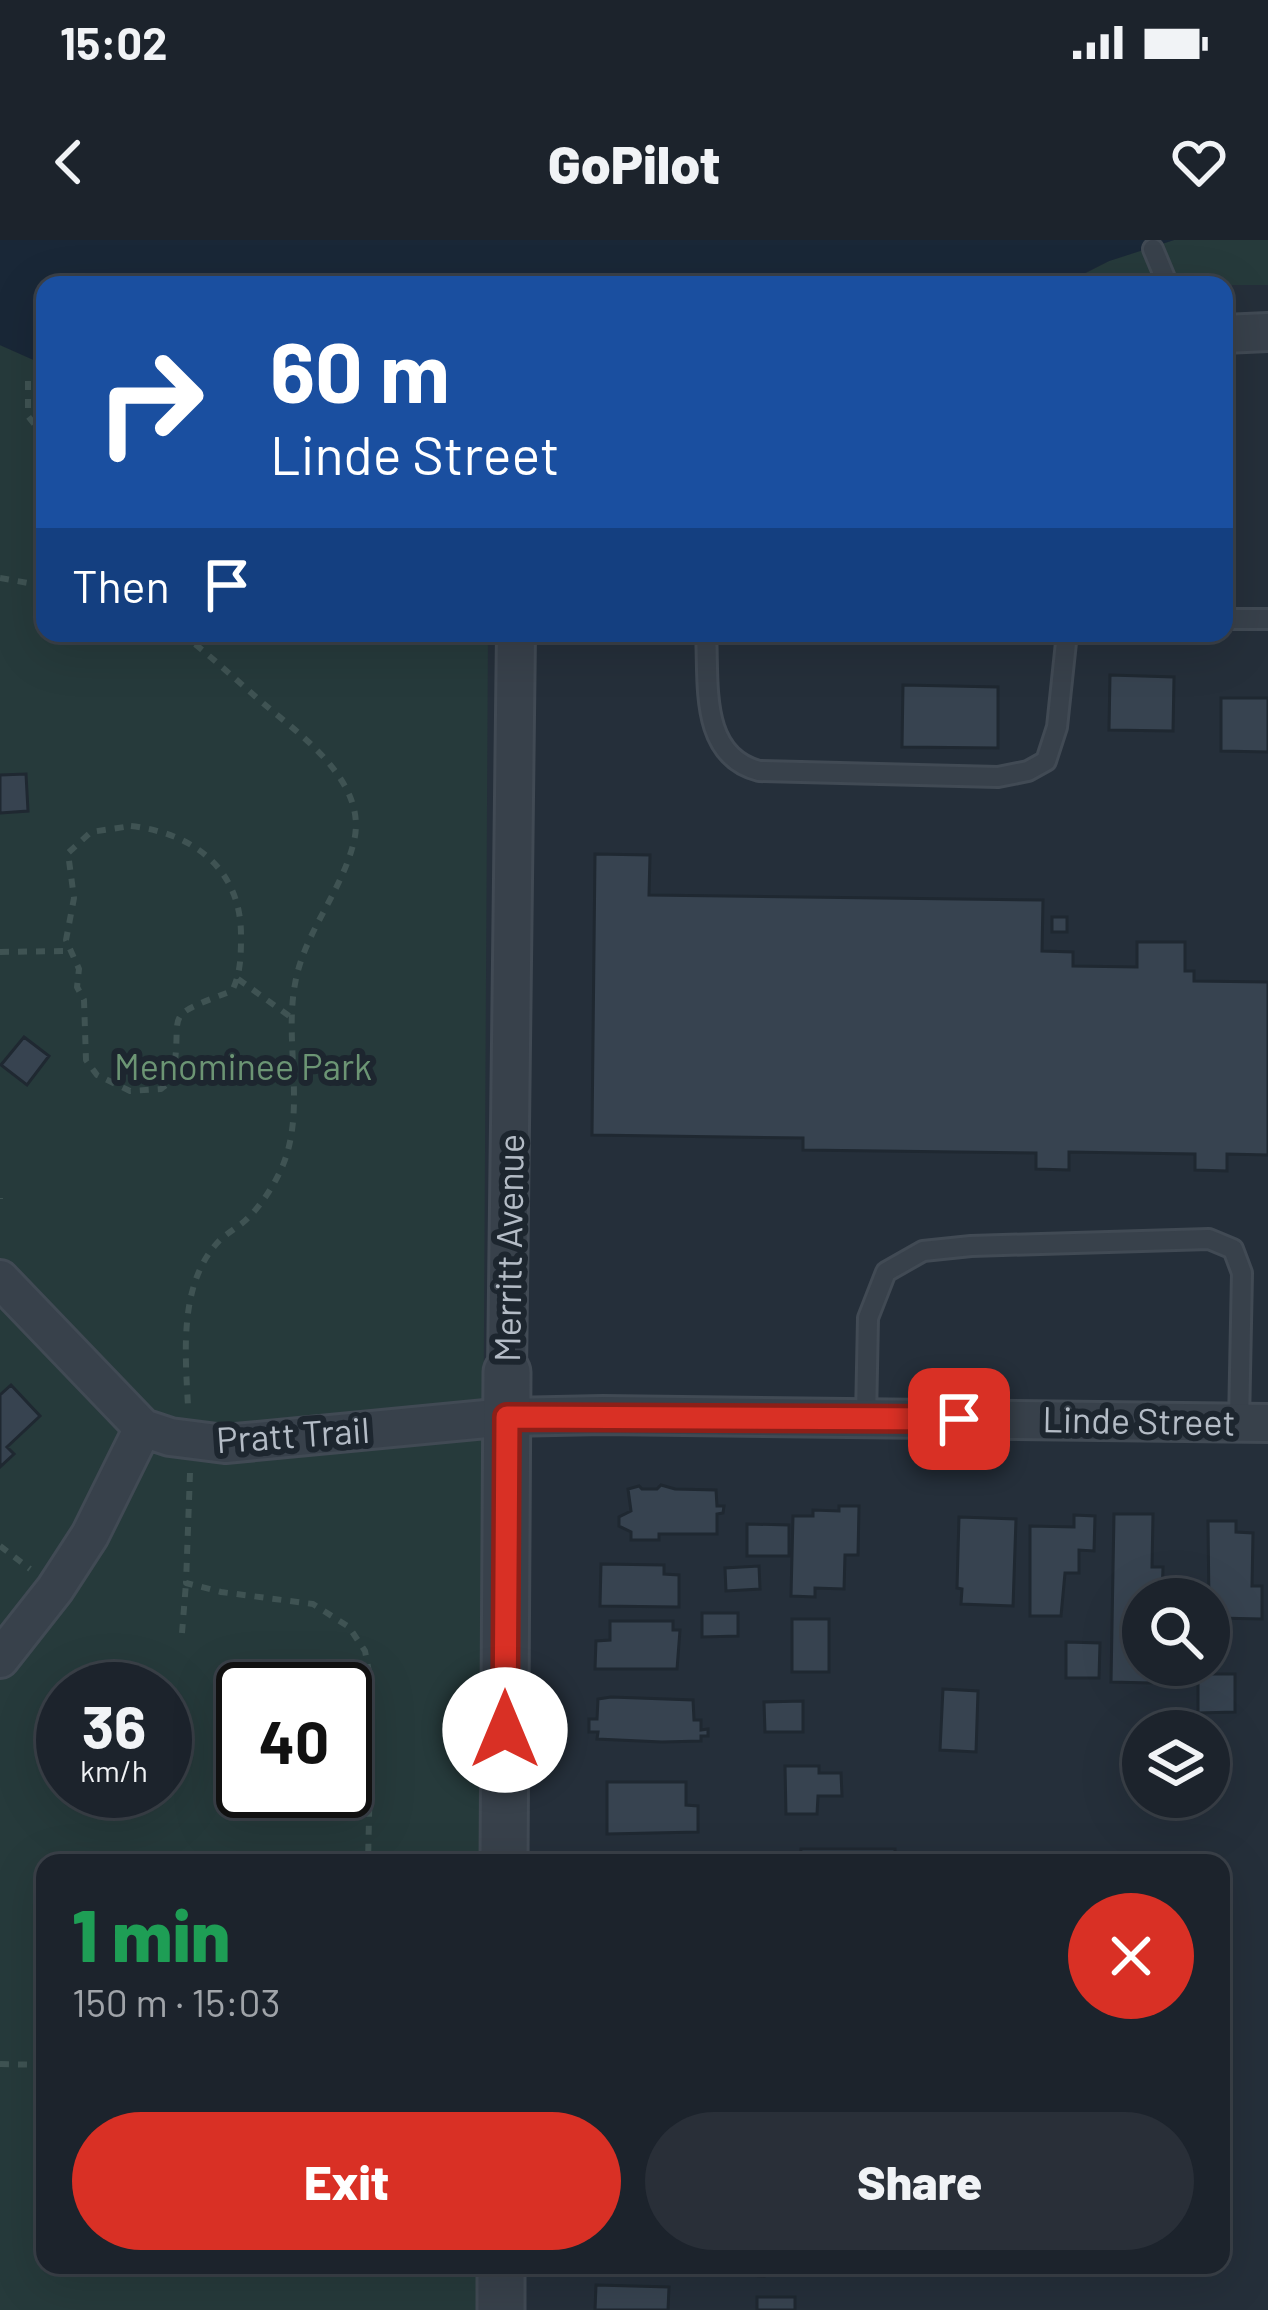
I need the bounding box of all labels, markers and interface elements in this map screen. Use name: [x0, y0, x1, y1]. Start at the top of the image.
text: 15:02: [60, 15, 167, 69]
icon: back: [36, 129, 102, 195]
icon: heart: [1166, 129, 1232, 195]
text: GoPilot: [548, 130, 720, 195]
text: 60 m: [270, 319, 450, 420]
icon: right: [72, 324, 228, 480]
text: Linde Street: [270, 421, 560, 486]
icon: arrive: [194, 552, 260, 618]
text: Then: [72, 558, 170, 612]
park label: Menominee Park: [114, 1044, 372, 1087]
street label: Merritt Avenue: [484, 1134, 531, 1362]
pin: [908, 1368, 1010, 1470]
icon: arrive: [926, 1386, 992, 1452]
street label: Linde Street: [1042, 1396, 1236, 1443]
street label: Pratt Trail: [215, 1407, 371, 1460]
map controls: [1122, 1578, 1230, 1818]
button: search: [1122, 1578, 1230, 1686]
speed limit sign: 40: [216, 1662, 372, 1818]
position arrow: [442, 1667, 568, 1793]
text: 36: [82, 1689, 146, 1761]
button: layers: [1122, 1710, 1230, 1818]
text: km/h: [80, 1752, 148, 1788]
text: 1 min: [72, 1890, 230, 1976]
button: close: [1068, 1893, 1194, 2019]
text: 150 m · 15:03: [72, 1978, 281, 2025]
button: Exit: [72, 2112, 621, 2250]
button: Share: [645, 2112, 1194, 2250]

